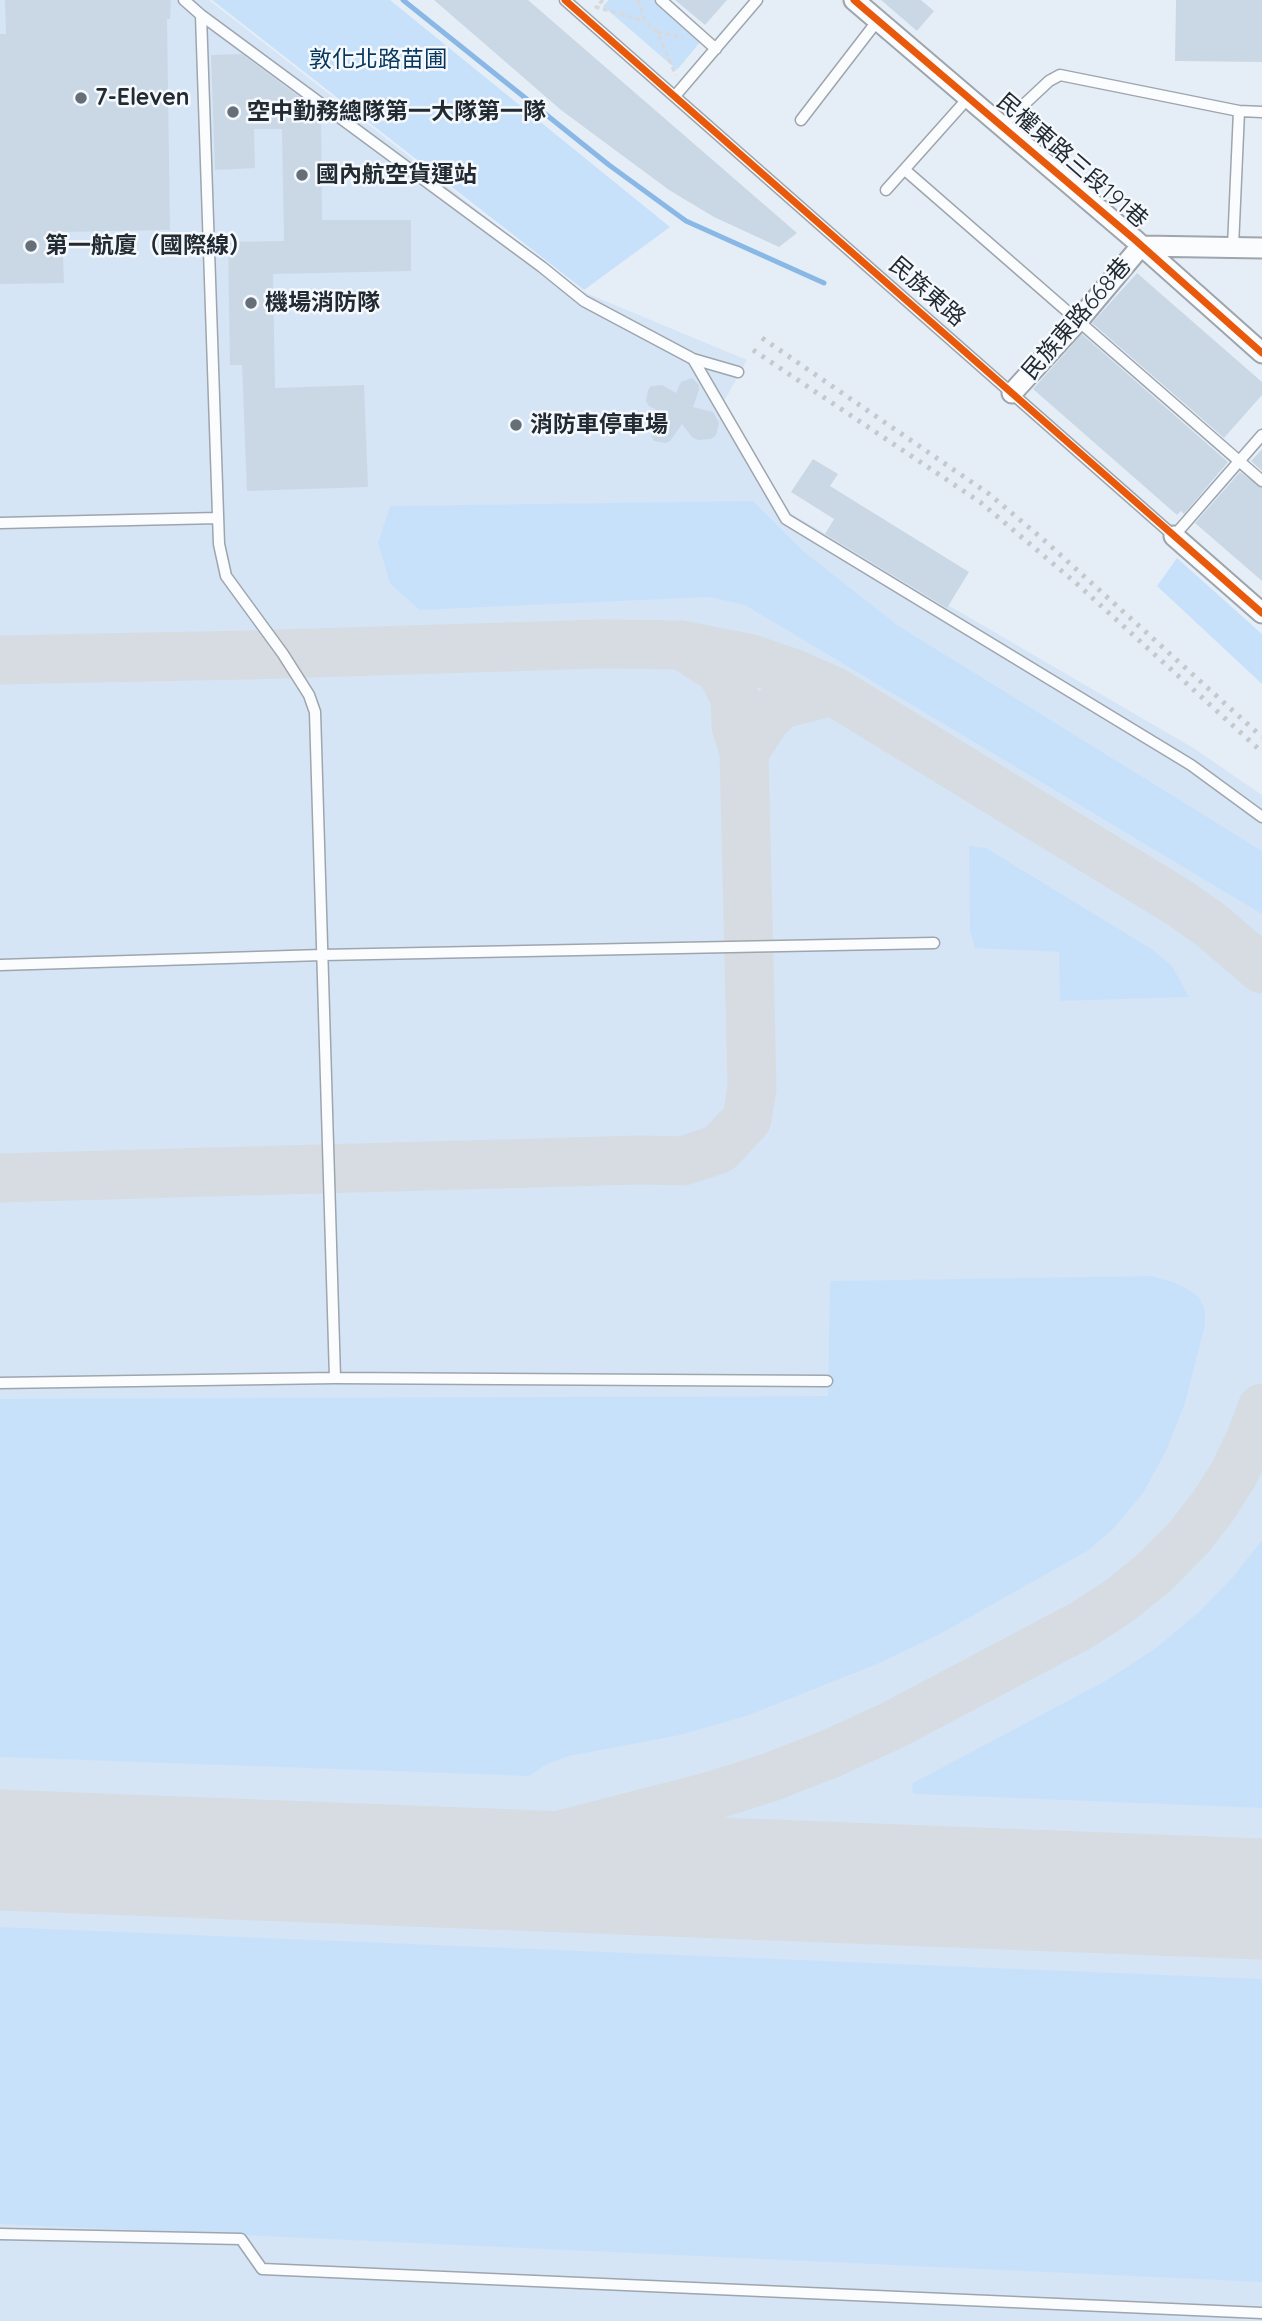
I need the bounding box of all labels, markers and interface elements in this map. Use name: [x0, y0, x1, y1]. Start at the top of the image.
park label: 敦化北路苗圃: [309, 46, 447, 74]
place label: 7-Eleven: [95, 84, 189, 112]
street label: 民權東路三段191巷: [991, 88, 1153, 234]
marker: 7-Eleven: [73, 90, 89, 106]
place label: 空中勤務總隊第一大隊第一隊: [247, 98, 546, 126]
marker: 空中勤務總隊第一大隊第一隊: [225, 104, 241, 120]
place label: 國內航空貨運站: [316, 161, 477, 189]
marker: 國內航空貨運站: [294, 167, 310, 183]
place label: 第一航廈（國際線）: [45, 232, 252, 260]
marker: 第一航廈（國際線）: [23, 238, 39, 254]
street label: 民族東路: [883, 251, 971, 333]
street label: 民族東路668巷: [1017, 253, 1137, 385]
place label: 機場消防隊: [265, 289, 380, 317]
marker: 機場消防隊: [243, 295, 259, 311]
place label: 消防車停車場: [530, 411, 668, 439]
marker: 消防車停車場: [508, 417, 524, 433]

